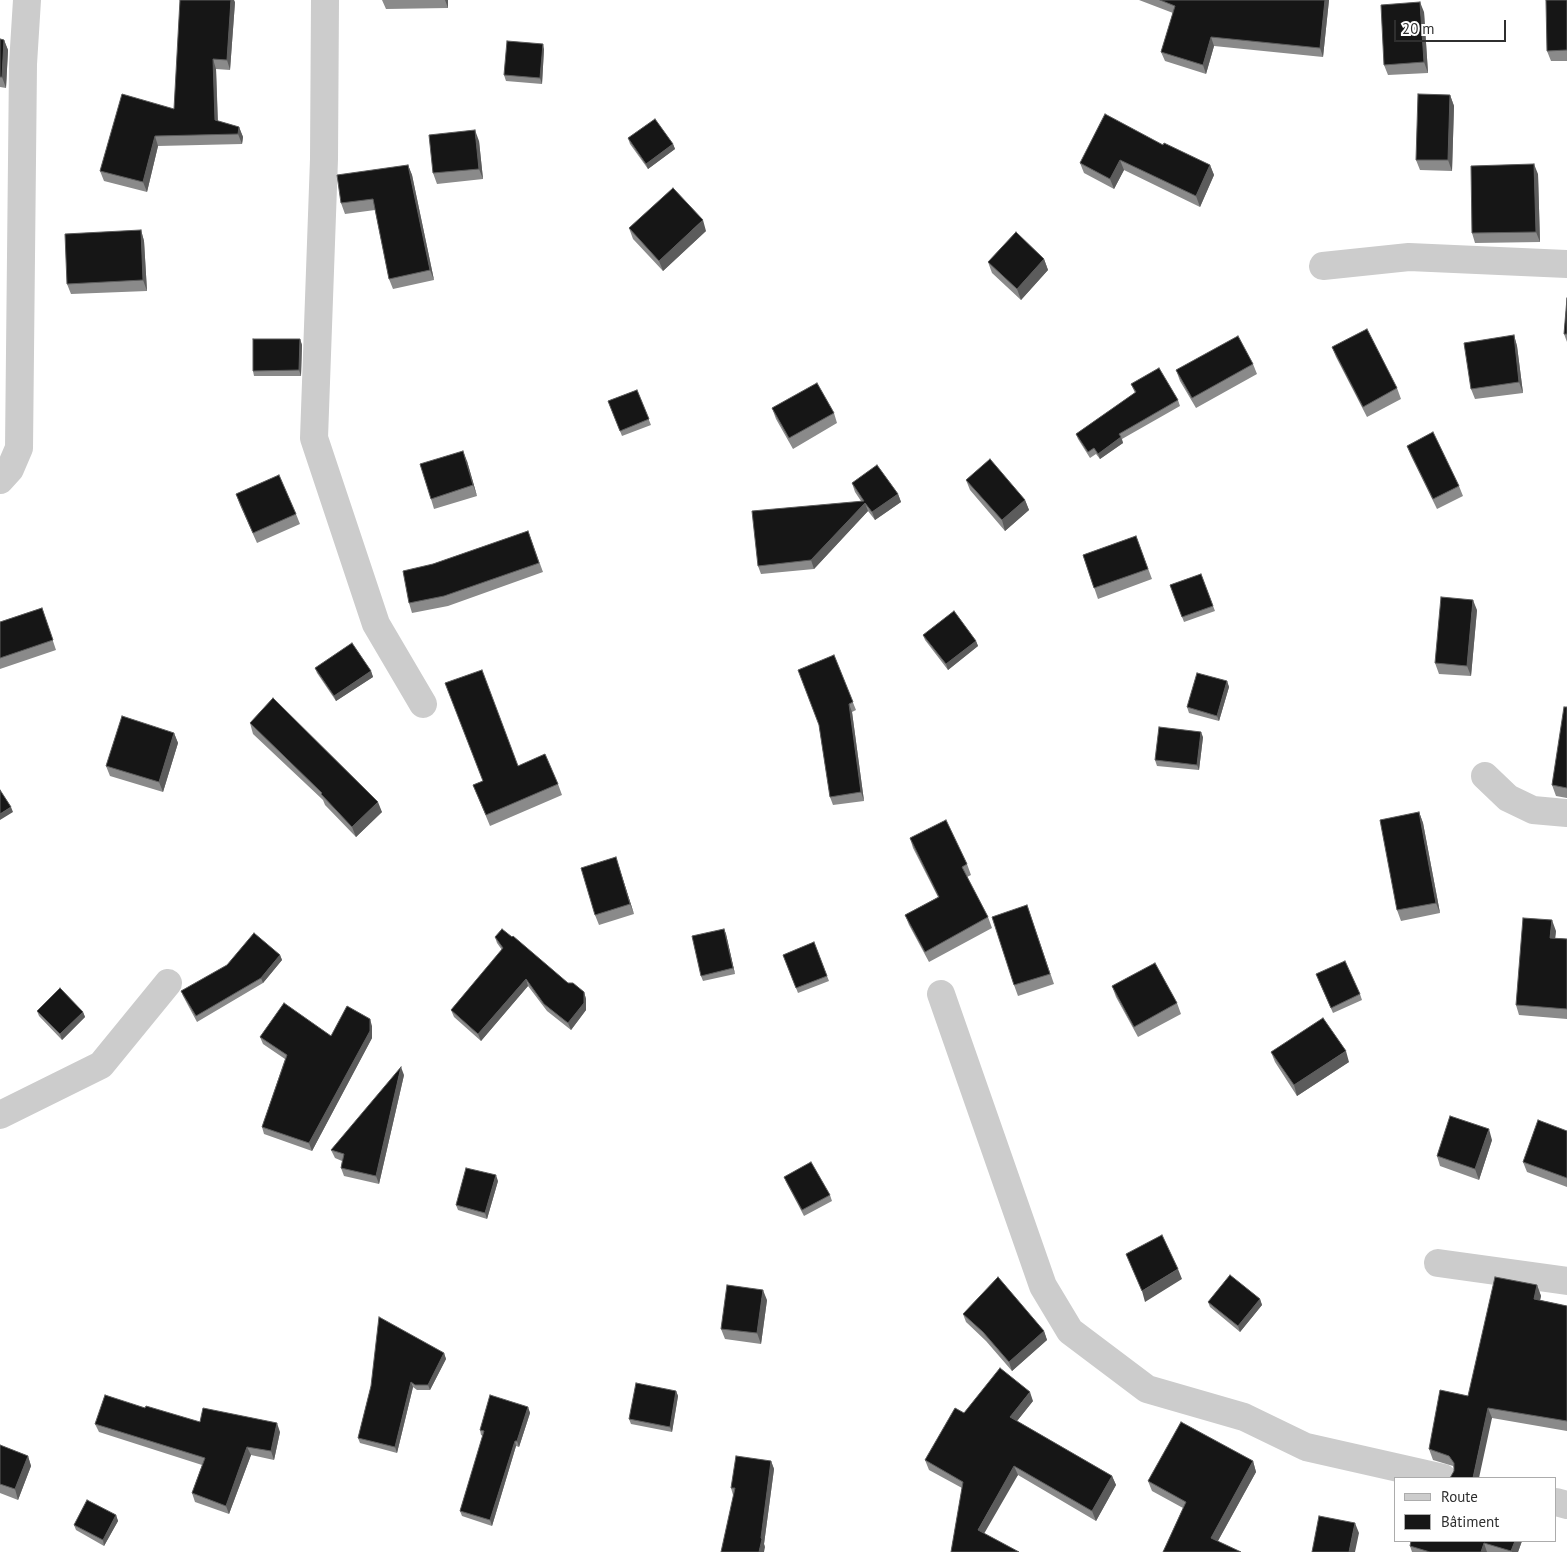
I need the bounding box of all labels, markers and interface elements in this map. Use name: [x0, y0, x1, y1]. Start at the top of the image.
scale bar: [1397, 10, 1510, 42]
text: 20 m: [1402, 19, 1435, 38]
legend: [1394, 1477, 1557, 1542]
text: Route: [1441, 1487, 1478, 1506]
text: Bâtiment: [1441, 1512, 1499, 1531]

